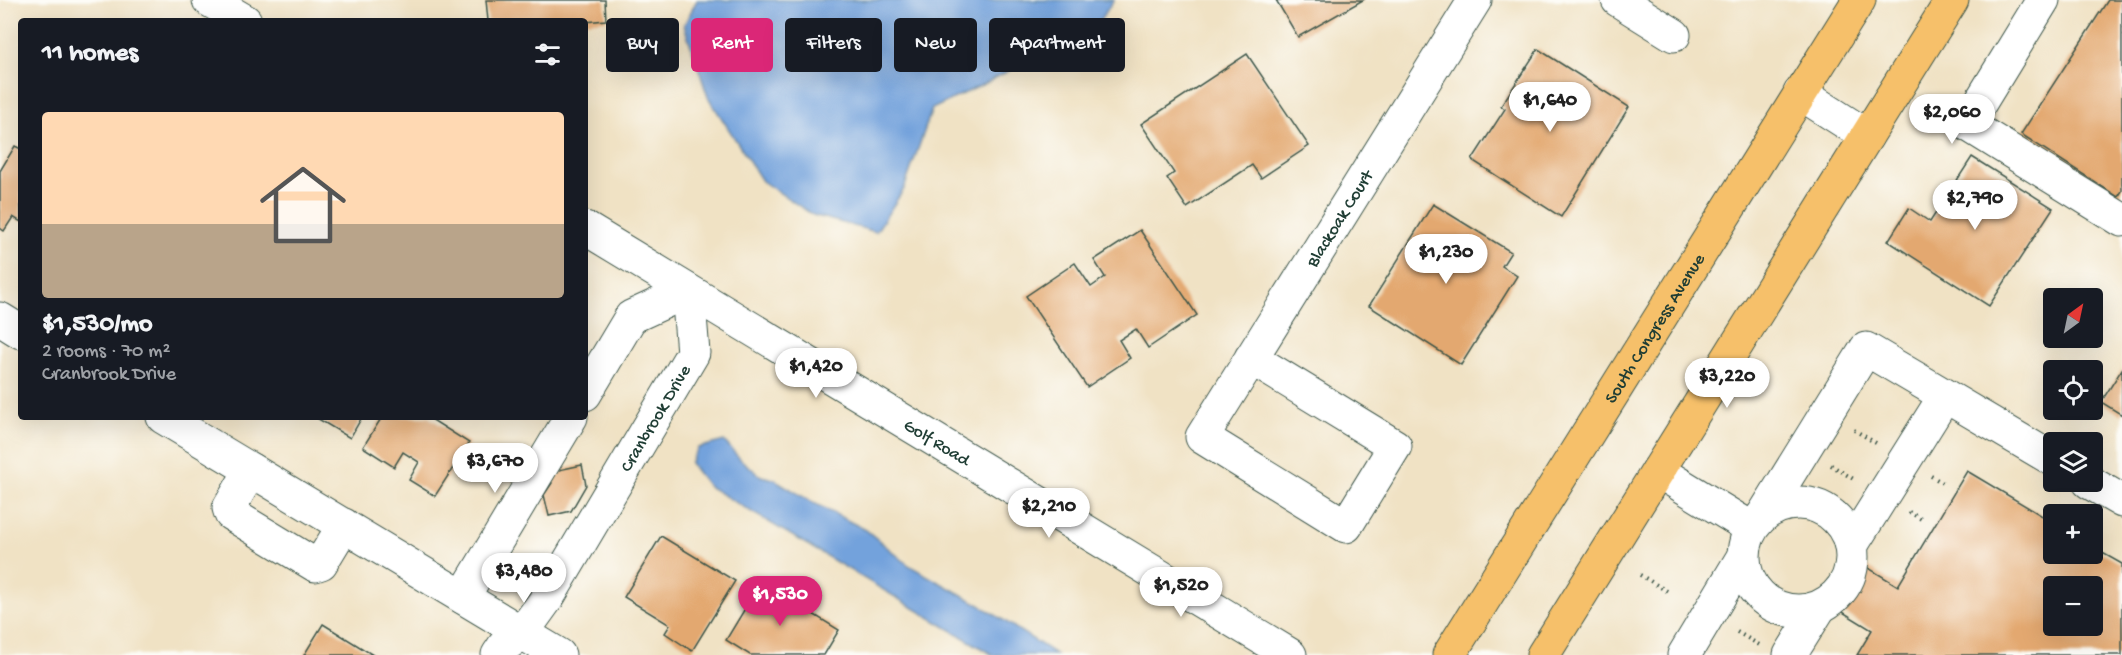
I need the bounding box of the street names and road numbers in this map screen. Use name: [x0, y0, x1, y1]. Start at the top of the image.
street label: Blackoak Court: [1302, 166, 1380, 273]
street label: South Congress Avenue: [1601, 250, 1711, 408]
street label: Cranbrook Drive: [617, 361, 697, 476]
street label: Golf Road: [899, 415, 974, 472]

